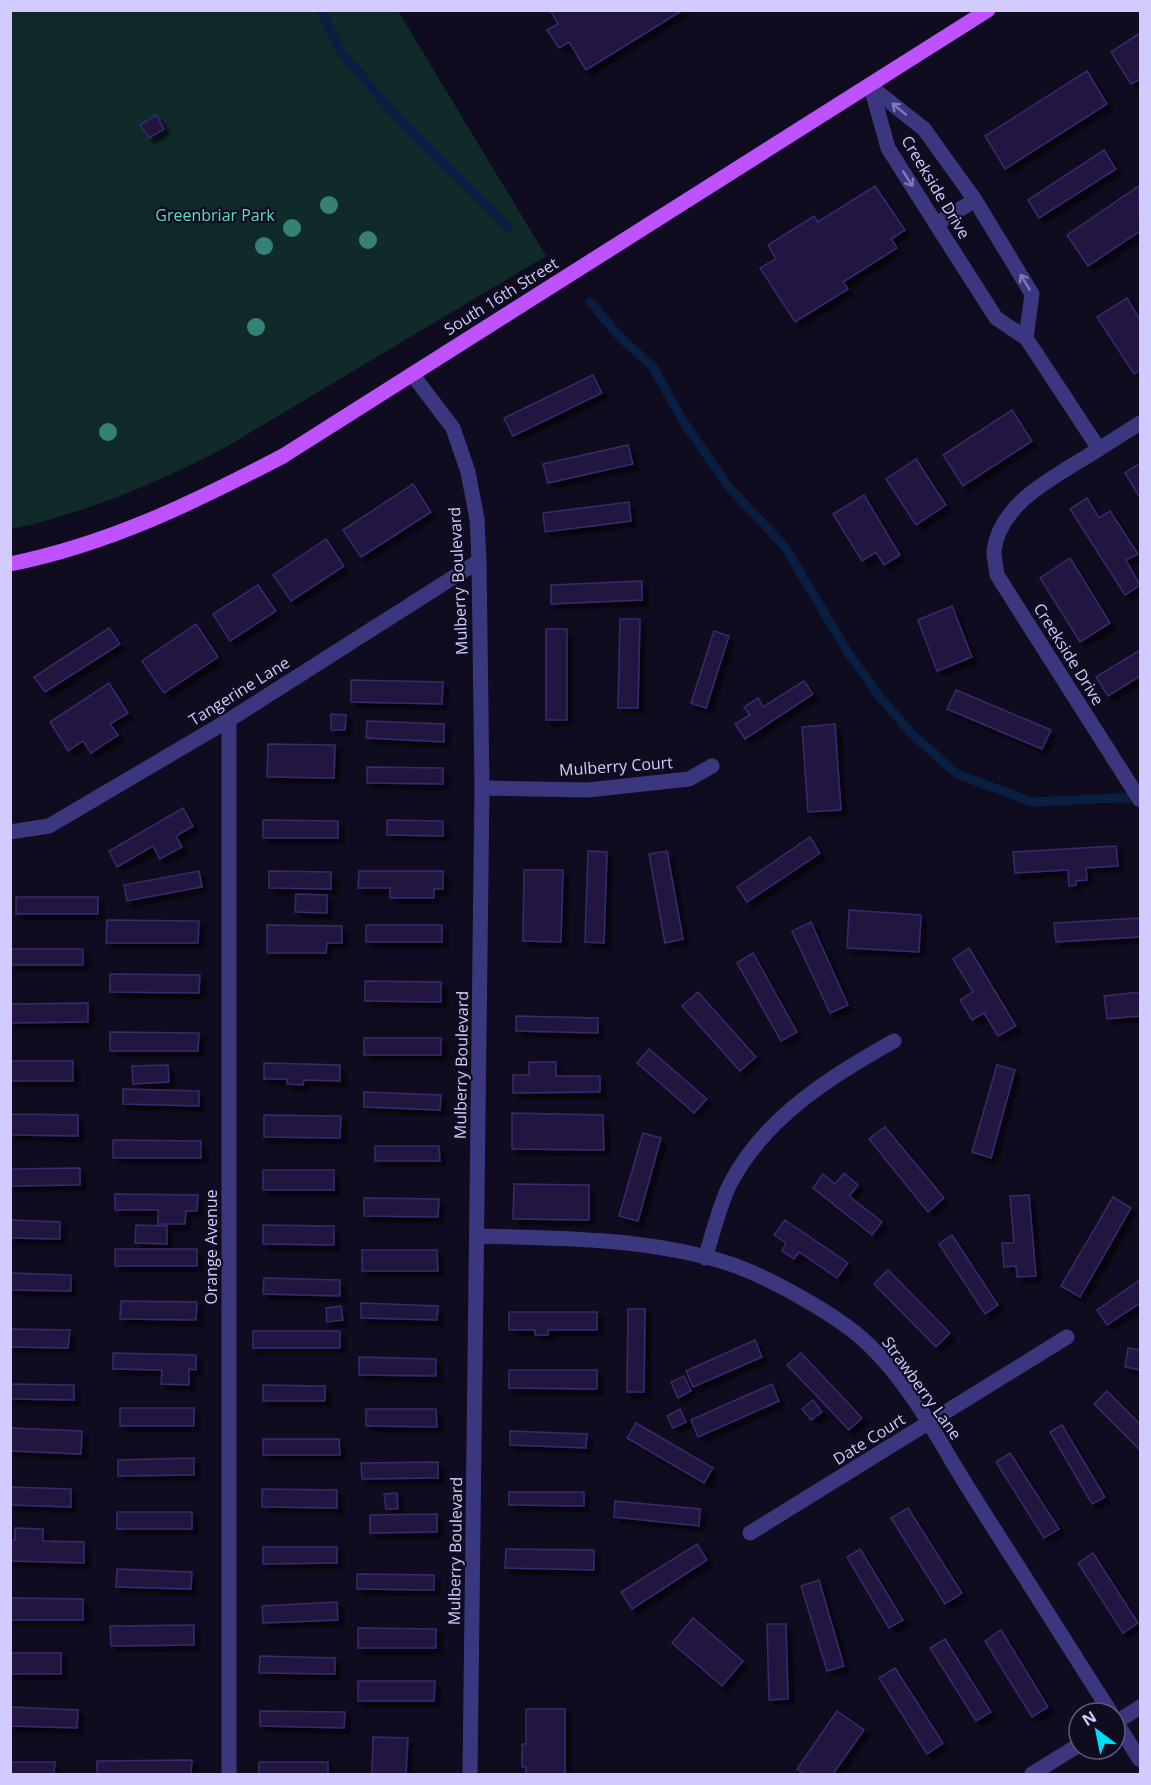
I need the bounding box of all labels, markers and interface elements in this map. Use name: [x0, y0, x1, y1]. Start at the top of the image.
one-way arrow: [891, 102, 907, 115]
street label: Creekside Drive: [897, 131, 976, 243]
one-way arrow: [903, 170, 915, 187]
park label: Greenbriar Park: [155, 204, 275, 226]
street label: South 16th Street: [440, 252, 562, 340]
one-way arrow: [1019, 274, 1031, 291]
street label: Mulberry Boulevard: [443, 506, 473, 656]
street label: Creekside Drive: [1029, 599, 1109, 709]
street label: Tangerine Lane: [185, 651, 293, 731]
street label: Mulberry Court: [558, 751, 674, 781]
street label: Mulberry Boulevard: [449, 991, 473, 1139]
street label: Orange Avenue: [200, 1189, 222, 1305]
street label: Strawberry Lane: [877, 1332, 967, 1444]
street label: Date Court: [829, 1408, 909, 1470]
street label: Mulberry Boulevard: [443, 1477, 467, 1625]
north arrow: [1067, 1701, 1127, 1761]
text: N: [1078, 1706, 1100, 1731]

